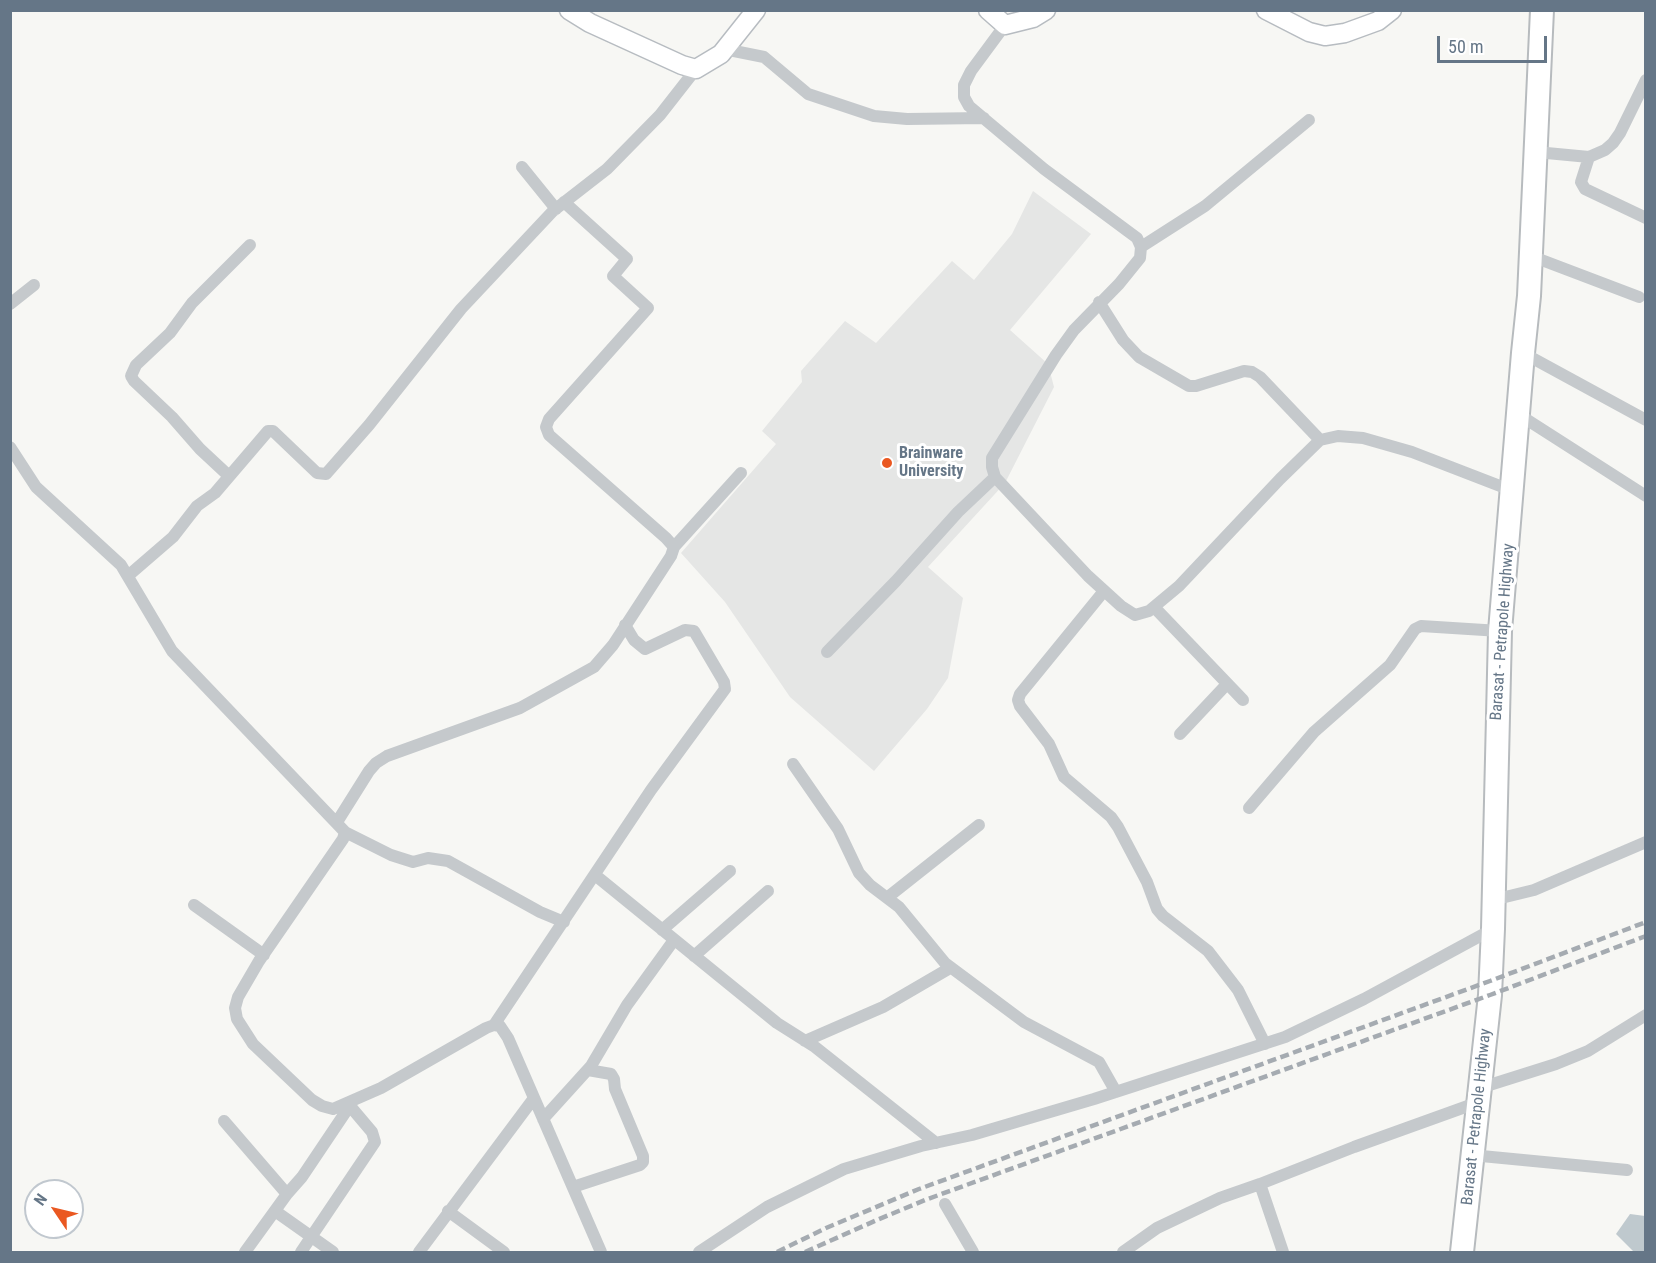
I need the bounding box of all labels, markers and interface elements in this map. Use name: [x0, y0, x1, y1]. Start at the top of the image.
scale bar: [1440, 24, 1550, 62]
text: 50 m: [1448, 36, 1483, 57]
place label: Brainware University: [899, 444, 963, 482]
marker: Brainware University: [880, 456, 894, 470]
street label: Barasat - Petrapole Highway: [1487, 543, 1519, 721]
street label: Barasat - Petrapole Highway: [1458, 1028, 1496, 1206]
north arrow: [24, 1179, 84, 1239]
text: N: [30, 1190, 51, 1209]

